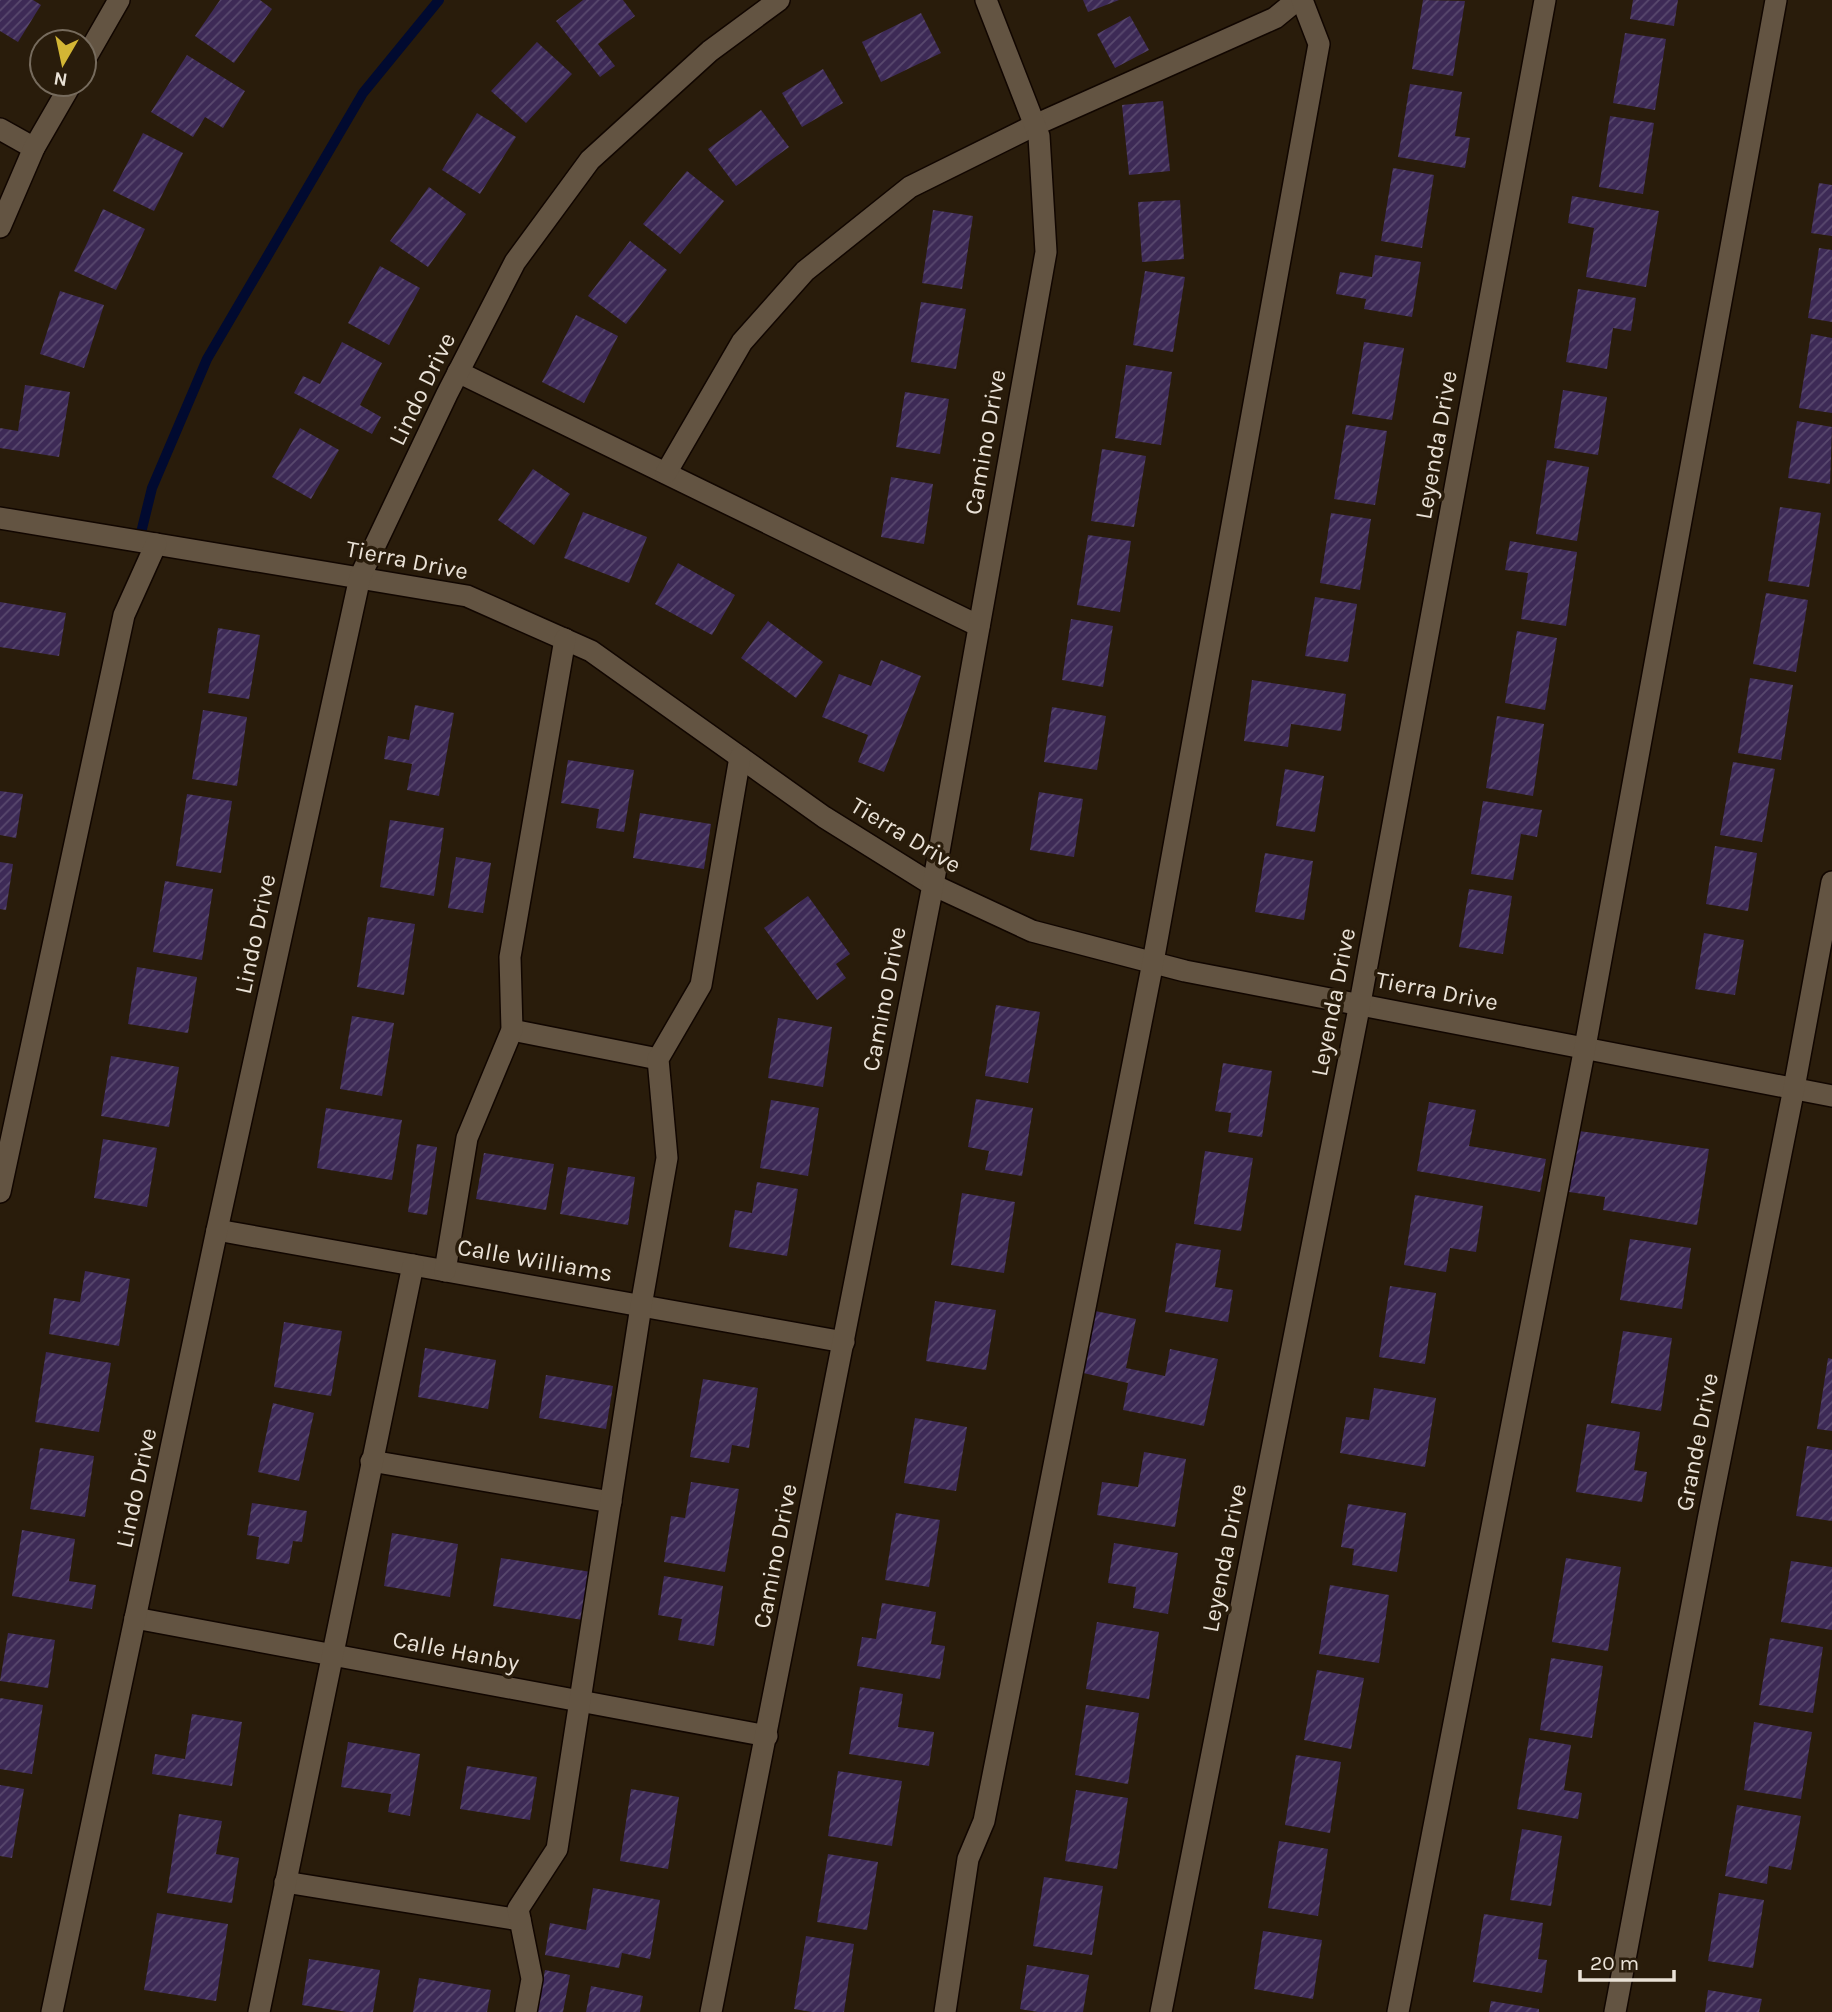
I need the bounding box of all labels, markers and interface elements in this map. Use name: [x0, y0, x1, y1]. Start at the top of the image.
north arrow: [28, 28, 98, 98]
text: N: [52, 67, 69, 91]
street label: Lindo Drive: [383, 328, 461, 450]
street label: Camino Drive: [958, 367, 1012, 517]
street label: Leyenda Drive: [1409, 368, 1463, 522]
street label: Tierra Drive: [344, 534, 470, 586]
street label: Tierra Drive: [846, 791, 966, 879]
street label: Lindo Drive: [229, 871, 281, 997]
street label: Camino Drive: [856, 924, 912, 1074]
street label: Leyenda Drive: [1305, 925, 1361, 1079]
street label: Tierra Drive: [1374, 965, 1500, 1017]
street label: Calle Williams: [455, 1233, 615, 1287]
street label: Grande Drive: [1670, 1371, 1724, 1513]
street label: Lindo Drive: [110, 1425, 162, 1551]
street label: Camino Drive: [747, 1481, 803, 1631]
street label: Leyenda Drive: [1196, 1481, 1252, 1635]
street label: Calle Hanby: [390, 1625, 522, 1677]
scale bar: [1580, 1938, 1674, 1982]
text: 20 m: [1590, 1951, 1639, 1975]

